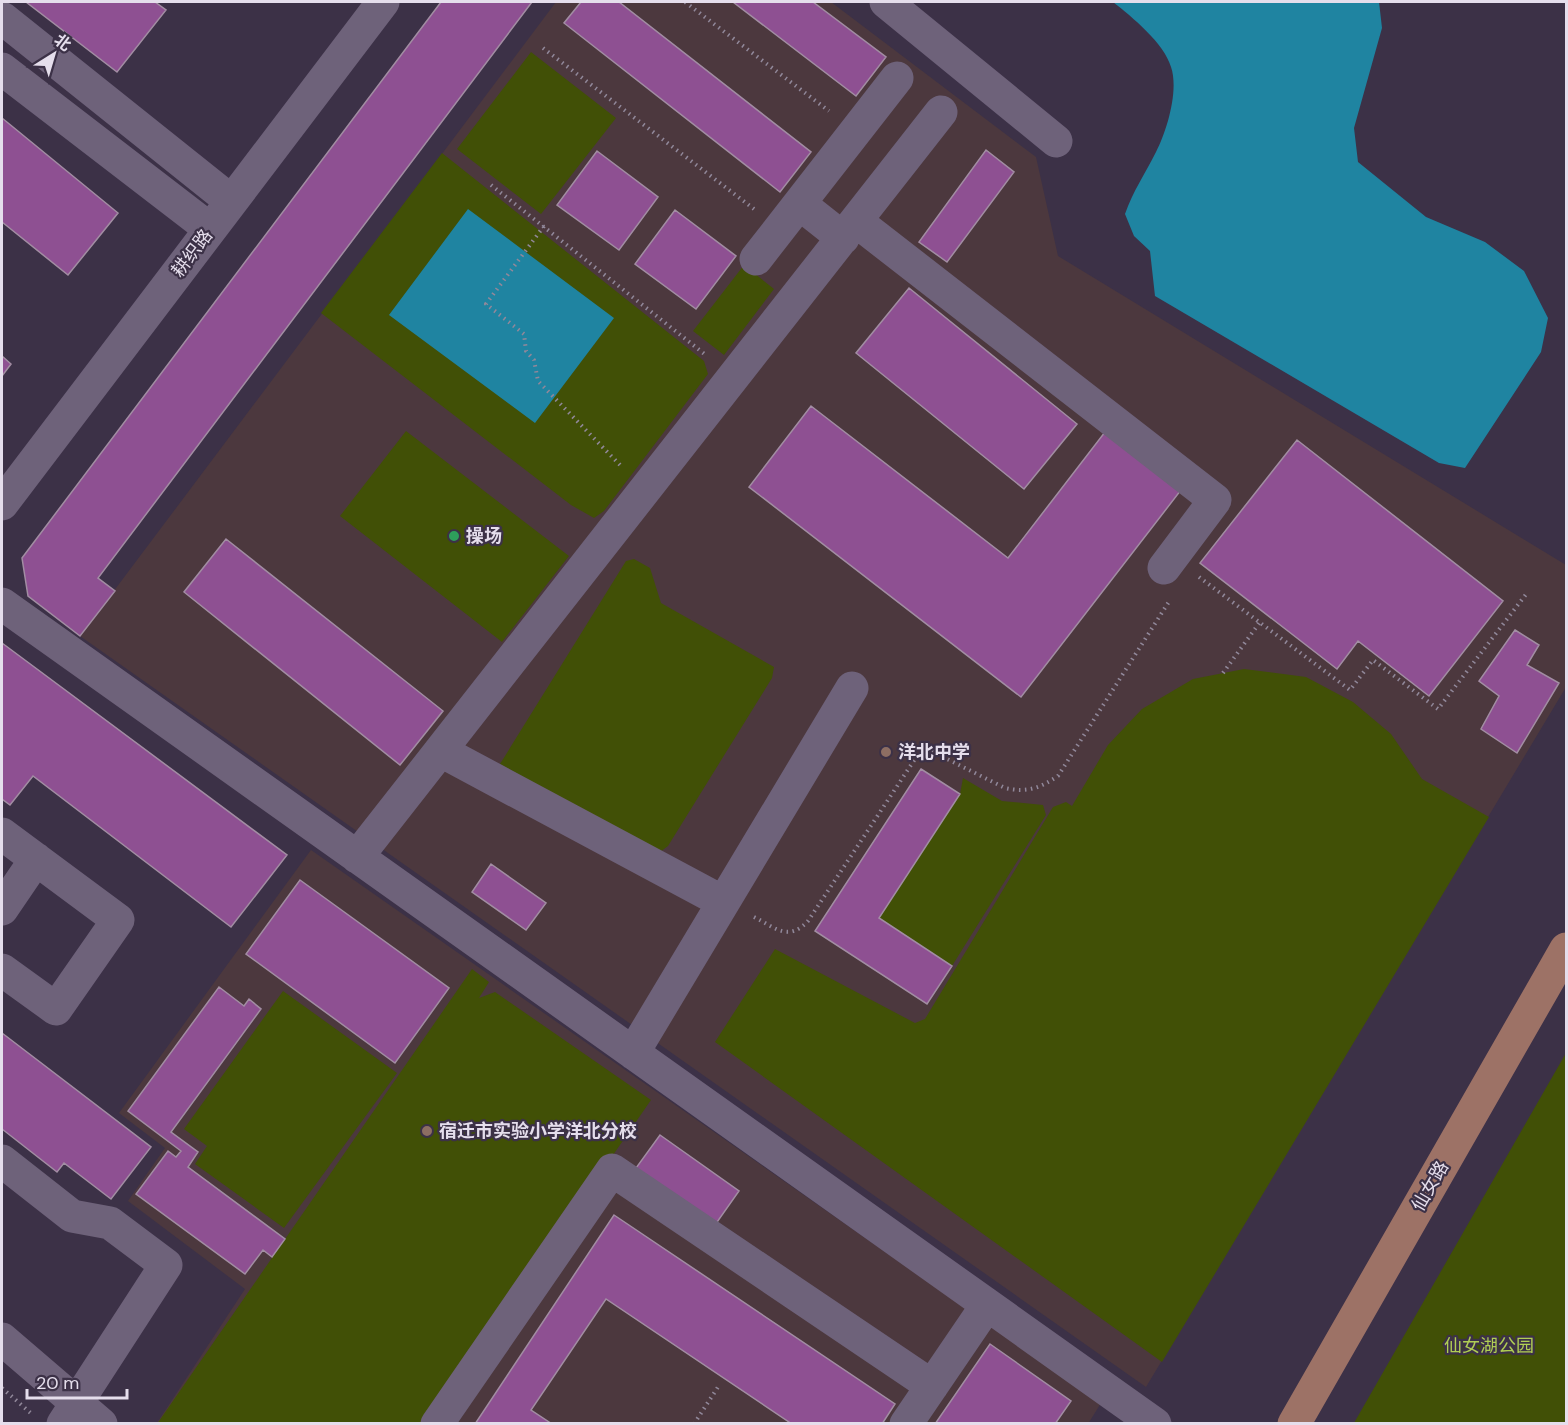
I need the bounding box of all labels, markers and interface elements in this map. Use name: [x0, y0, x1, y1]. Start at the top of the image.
north arrow: [24, 24, 84, 84]
text: 北: [50, 29, 75, 56]
street label: 耕织路: [166, 224, 218, 282]
place label: 操场: [466, 524, 502, 548]
marker: 操场: [447, 529, 461, 543]
place label: 洋北中学: [898, 740, 970, 764]
marker: 洋北中学: [879, 745, 893, 759]
place label: 宿迁市实验小学洋北分校: [439, 1119, 637, 1143]
marker: 宿迁市实验小学洋北分校: [420, 1124, 434, 1138]
street label: 仙女路: [1406, 1157, 1454, 1215]
park label: 仙女湖公园: [1444, 1334, 1534, 1358]
scale bar: [27, 1362, 128, 1400]
text: 20 m: [36, 1371, 79, 1395]

